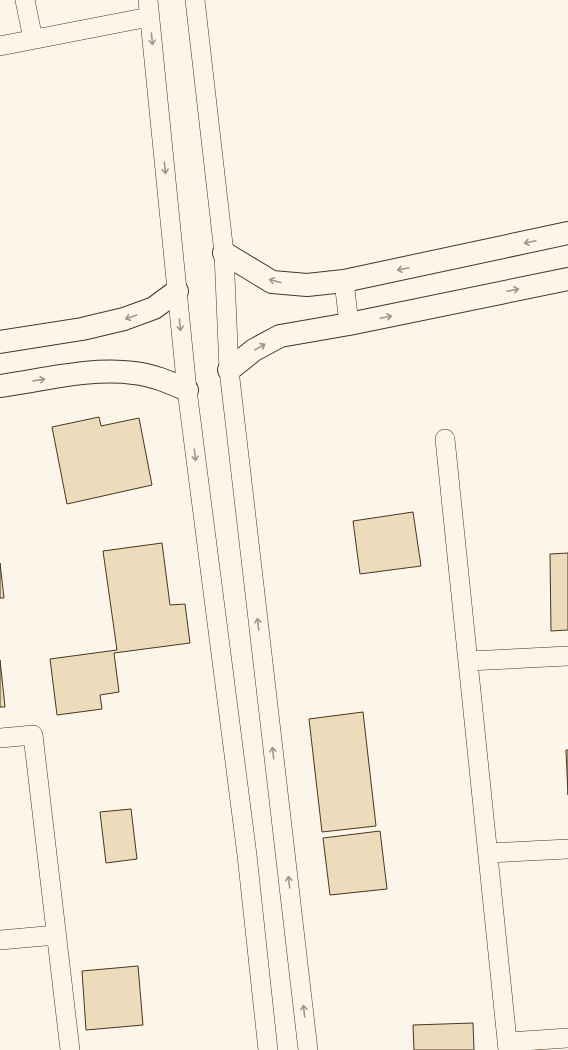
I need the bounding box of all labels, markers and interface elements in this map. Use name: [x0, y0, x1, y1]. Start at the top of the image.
one-way arrow: [148, 32, 155, 45]
one-way arrow: [161, 161, 168, 174]
one-way arrow: [524, 238, 537, 246]
one-way arrow: [397, 265, 410, 273]
one-way arrow: [268, 277, 281, 284]
one-way arrow: [506, 286, 519, 294]
one-way arrow: [379, 312, 392, 320]
one-way arrow: [125, 314, 138, 321]
one-way arrow: [177, 318, 184, 331]
one-way arrow: [254, 343, 266, 350]
one-way arrow: [32, 376, 45, 384]
one-way arrow: [191, 448, 199, 461]
one-way arrow: [255, 618, 262, 631]
one-way arrow: [270, 747, 277, 760]
one-way arrow: [285, 876, 292, 889]
one-way arrow: [300, 1005, 307, 1018]

